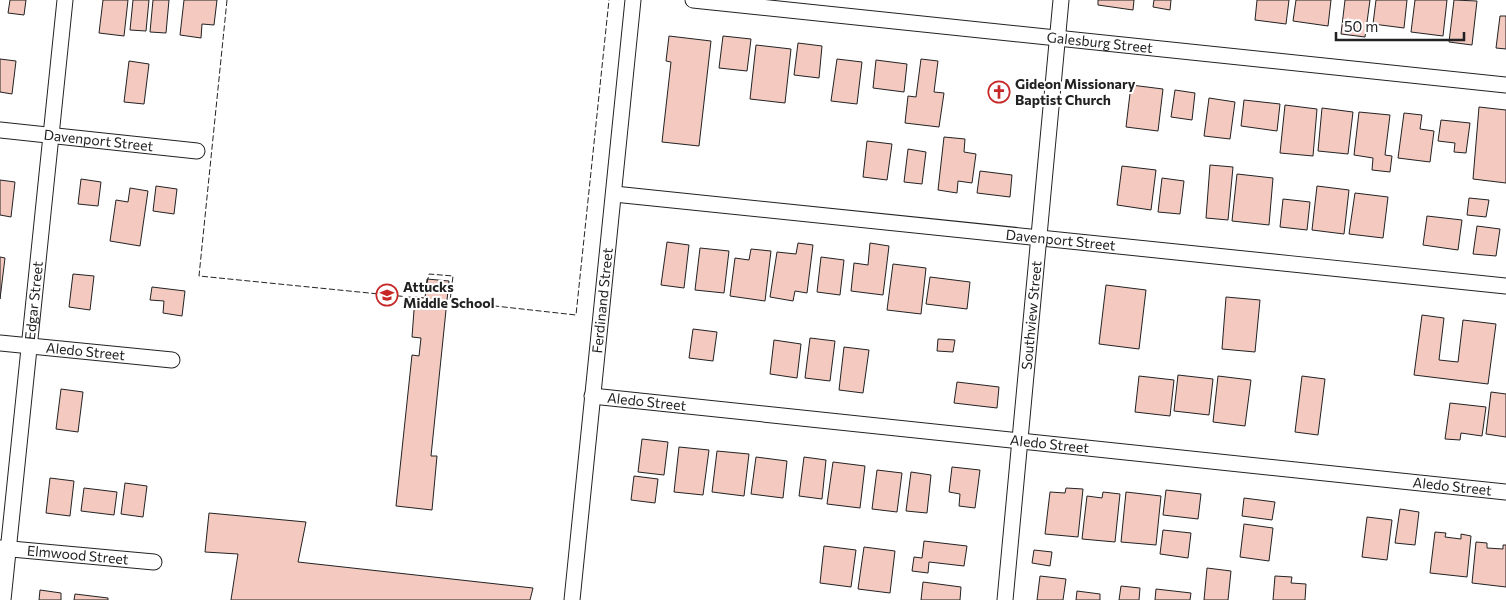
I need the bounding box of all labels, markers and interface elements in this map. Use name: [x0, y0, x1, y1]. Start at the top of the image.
scale bar: [1336, 10, 1464, 42]
text: 50 m: [1344, 17, 1378, 35]
street label: Galesburg Street: [1046, 28, 1154, 56]
place label: Gideon Missionary Baptist Church: [1015, 75, 1136, 108]
church icon: Gideon Missionary Baptist Church: [987, 80, 1011, 104]
street label: Davenport Street: [43, 126, 154, 154]
street label: Davenport Street: [1005, 225, 1117, 254]
street label: Ferdinand Street: [588, 247, 616, 354]
street label: Edgar Street: [21, 260, 46, 341]
street label: Southview Street: [1018, 260, 1045, 371]
place label: Attucks Middle School: [403, 278, 494, 311]
school or university icon: Attucks Middle School: [375, 283, 399, 307]
street label: Aledo Street: [45, 339, 126, 363]
street label: Aledo Street: [606, 389, 687, 414]
street label: Aledo Street: [1009, 431, 1090, 456]
street label: Aledo Street: [1412, 473, 1493, 498]
street label: Elmwood Street: [26, 541, 130, 568]

